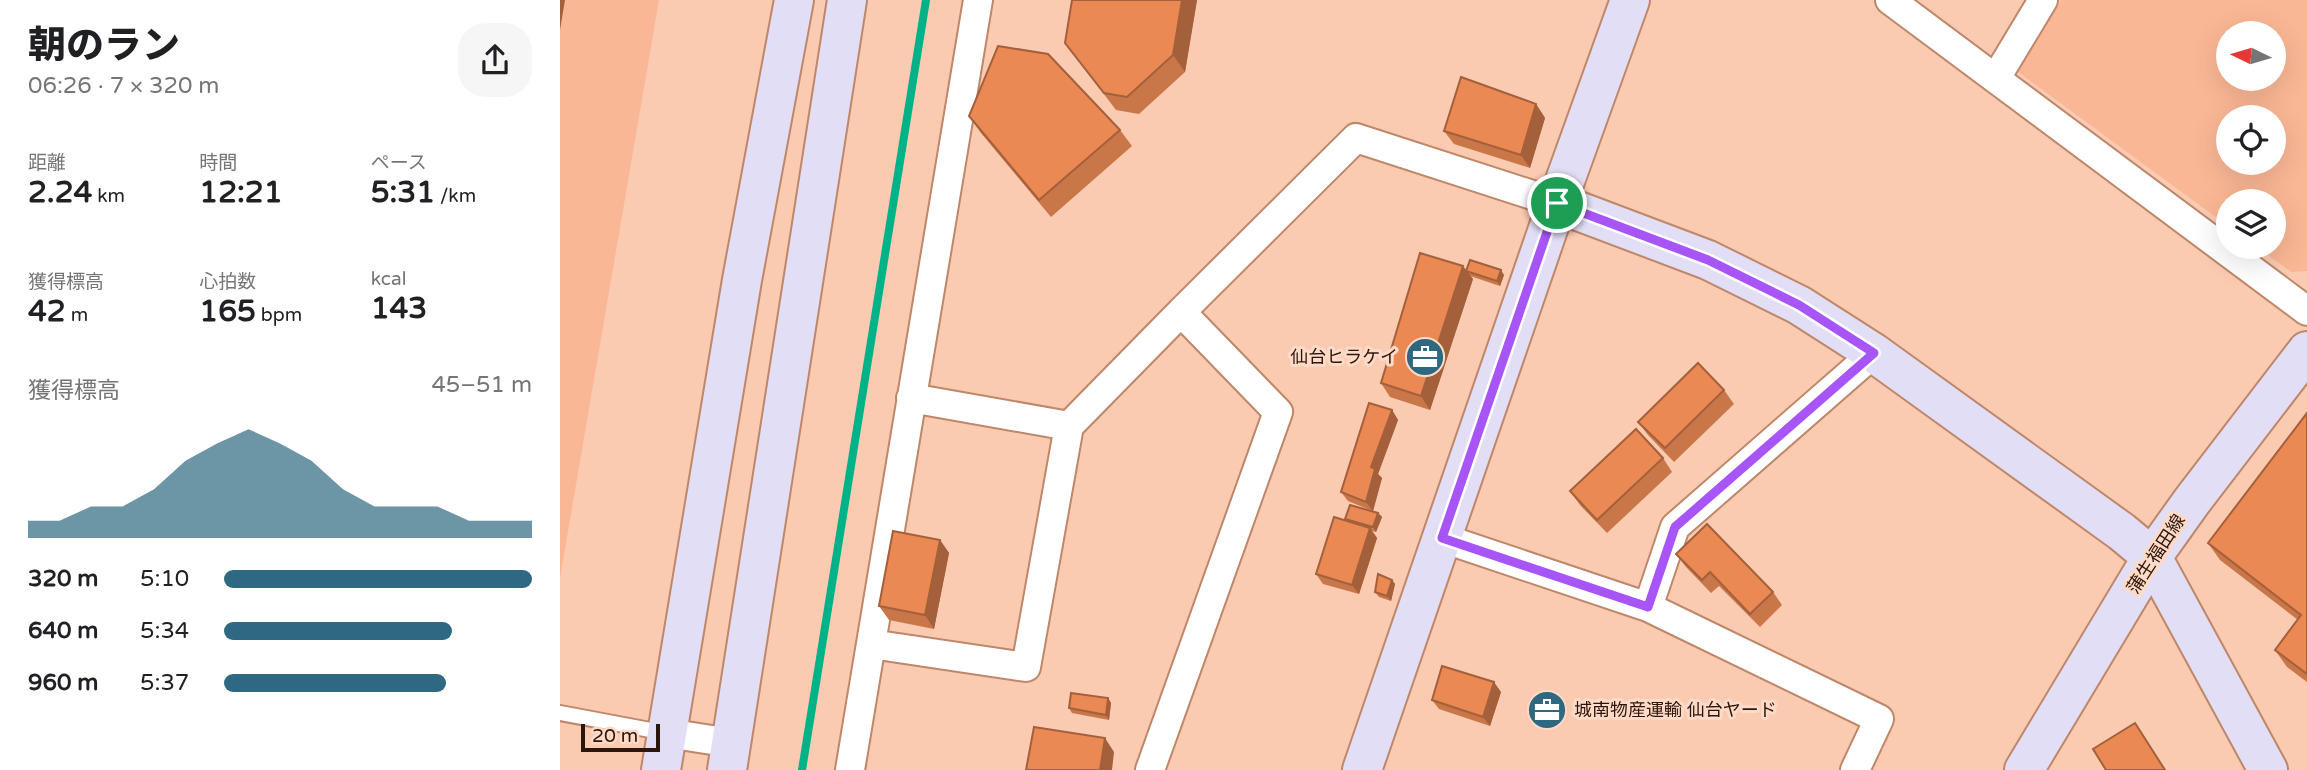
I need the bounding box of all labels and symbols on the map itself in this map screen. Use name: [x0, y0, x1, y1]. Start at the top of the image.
north arrow: [2216, 21, 2286, 91]
pin: [1527, 173, 1587, 233]
office icon: 仙台ヒラケイ: [1404, 336, 1446, 378]
place label: 仙台ヒラケイ: [1290, 346, 1398, 368]
street label: 蒲生福田線: [2122, 510, 2190, 598]
office icon: 城南物産運輸 仙台ヤード: [1526, 689, 1568, 731]
place label: 城南物産運輸 仙台ヤード: [1574, 699, 1777, 721]
scale bar: [581, 721, 660, 753]

